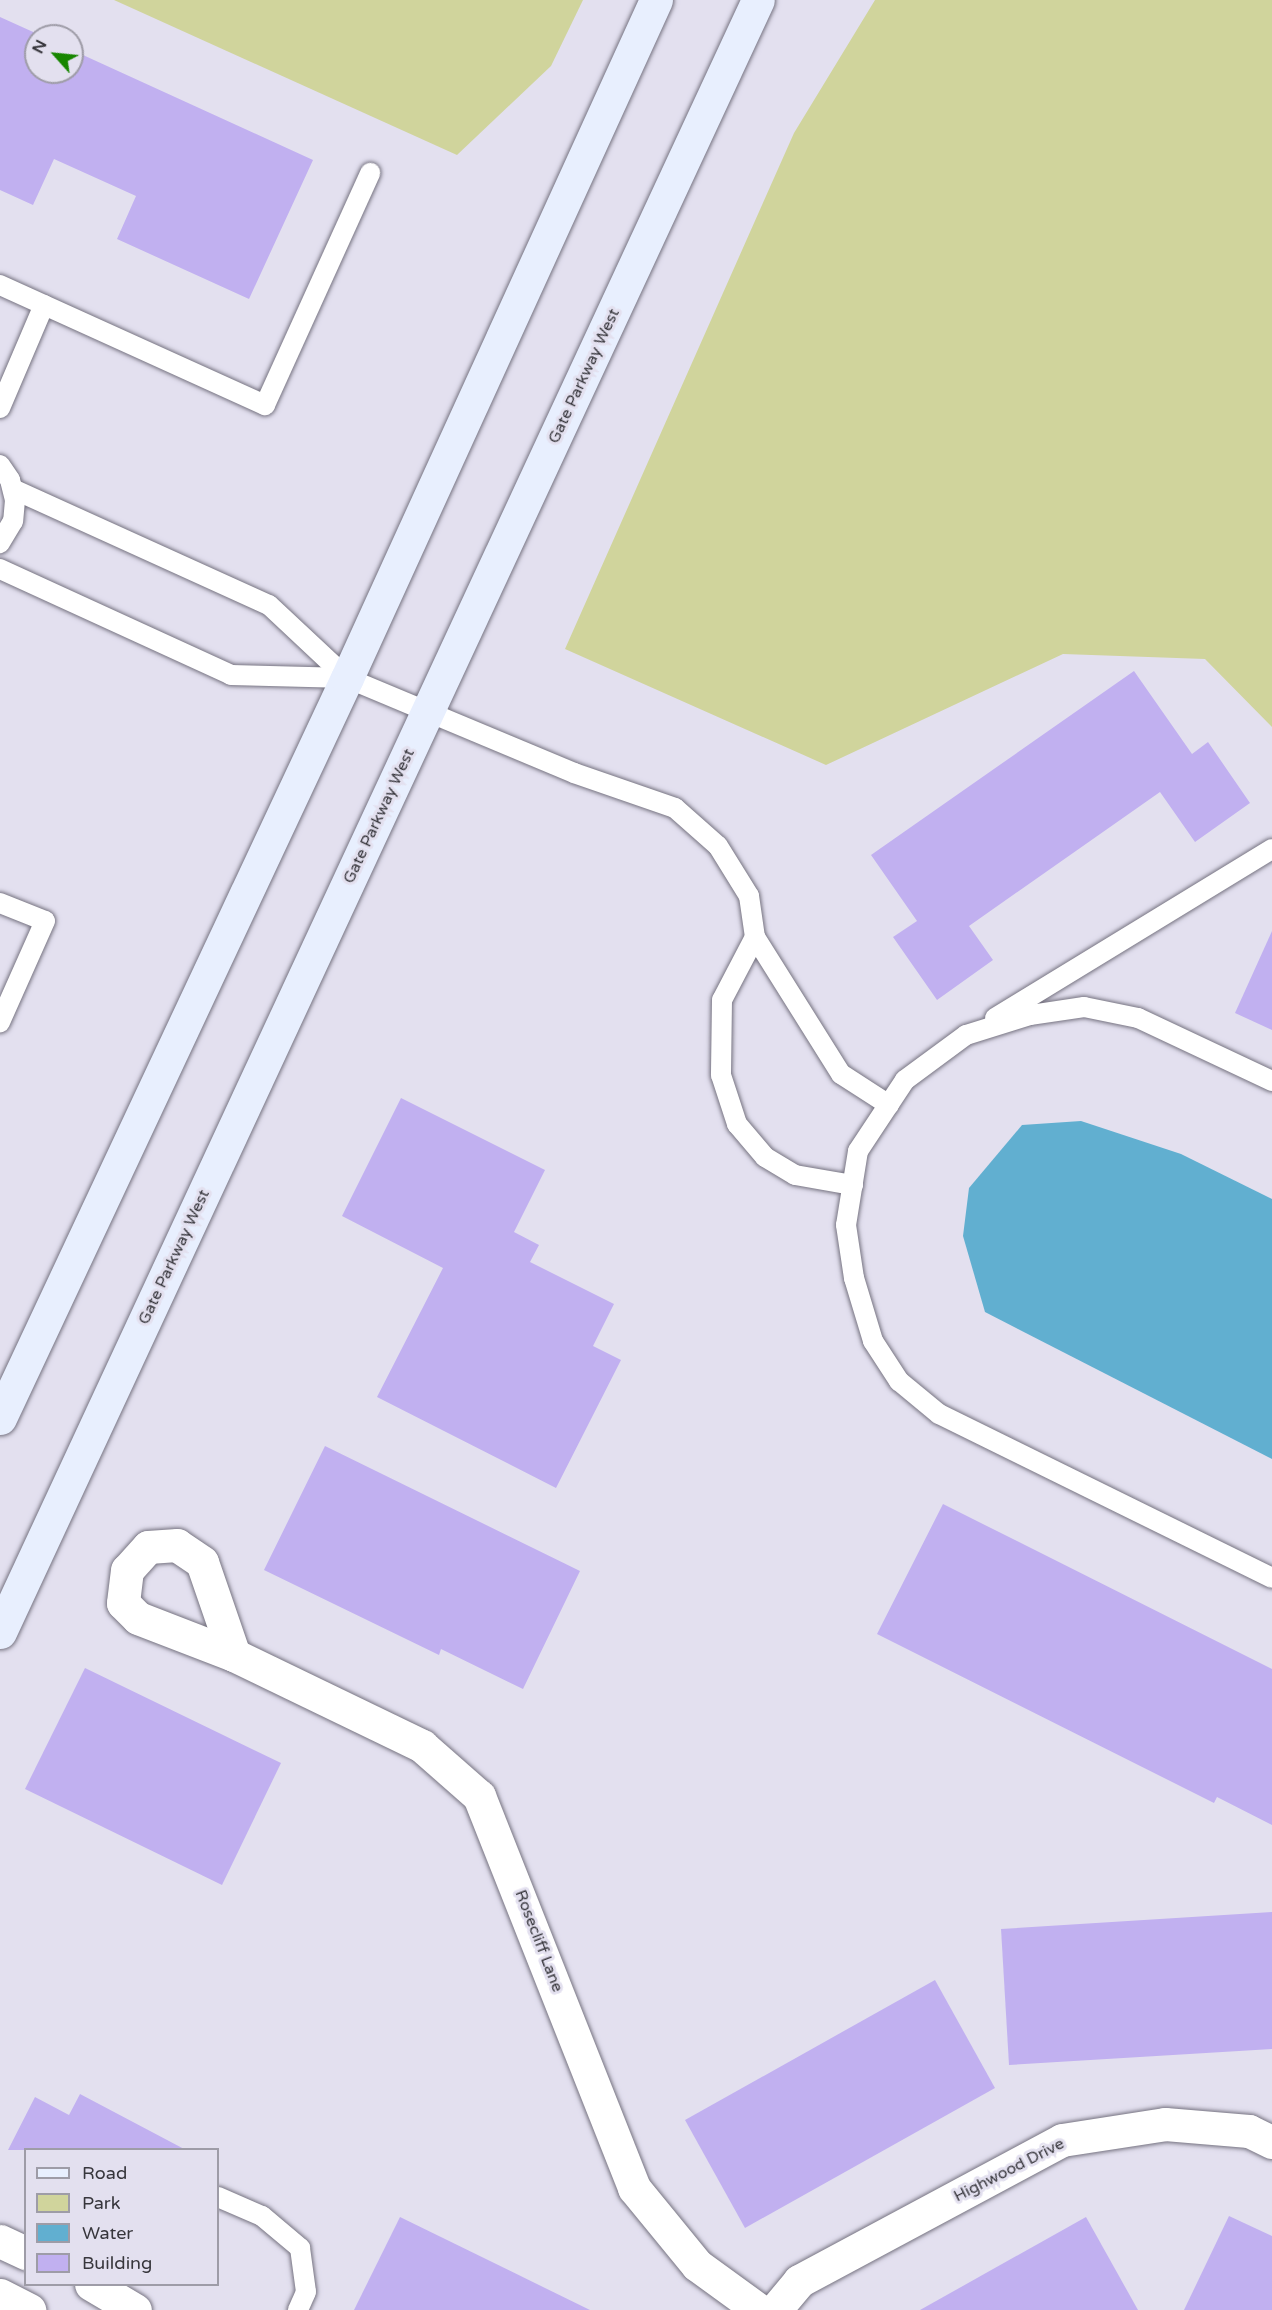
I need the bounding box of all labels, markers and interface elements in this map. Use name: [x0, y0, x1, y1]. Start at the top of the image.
north arrow: [24, 24, 84, 84]
text: N: [28, 36, 52, 57]
street label: Gate Parkway West: [544, 305, 624, 447]
street label: Gate Parkway West: [339, 745, 419, 887]
street label: Gate Parkway West: [134, 1186, 214, 1328]
street label: Rosecliff Lane: [511, 1887, 567, 1995]
street label: Highwood Drive: [951, 2134, 1067, 2206]
legend: [24, 2148, 219, 2286]
text: Road: [82, 2162, 127, 2184]
text: Park: [82, 2192, 120, 2214]
text: Water: [82, 2222, 133, 2244]
text: Building: [82, 2252, 152, 2274]

